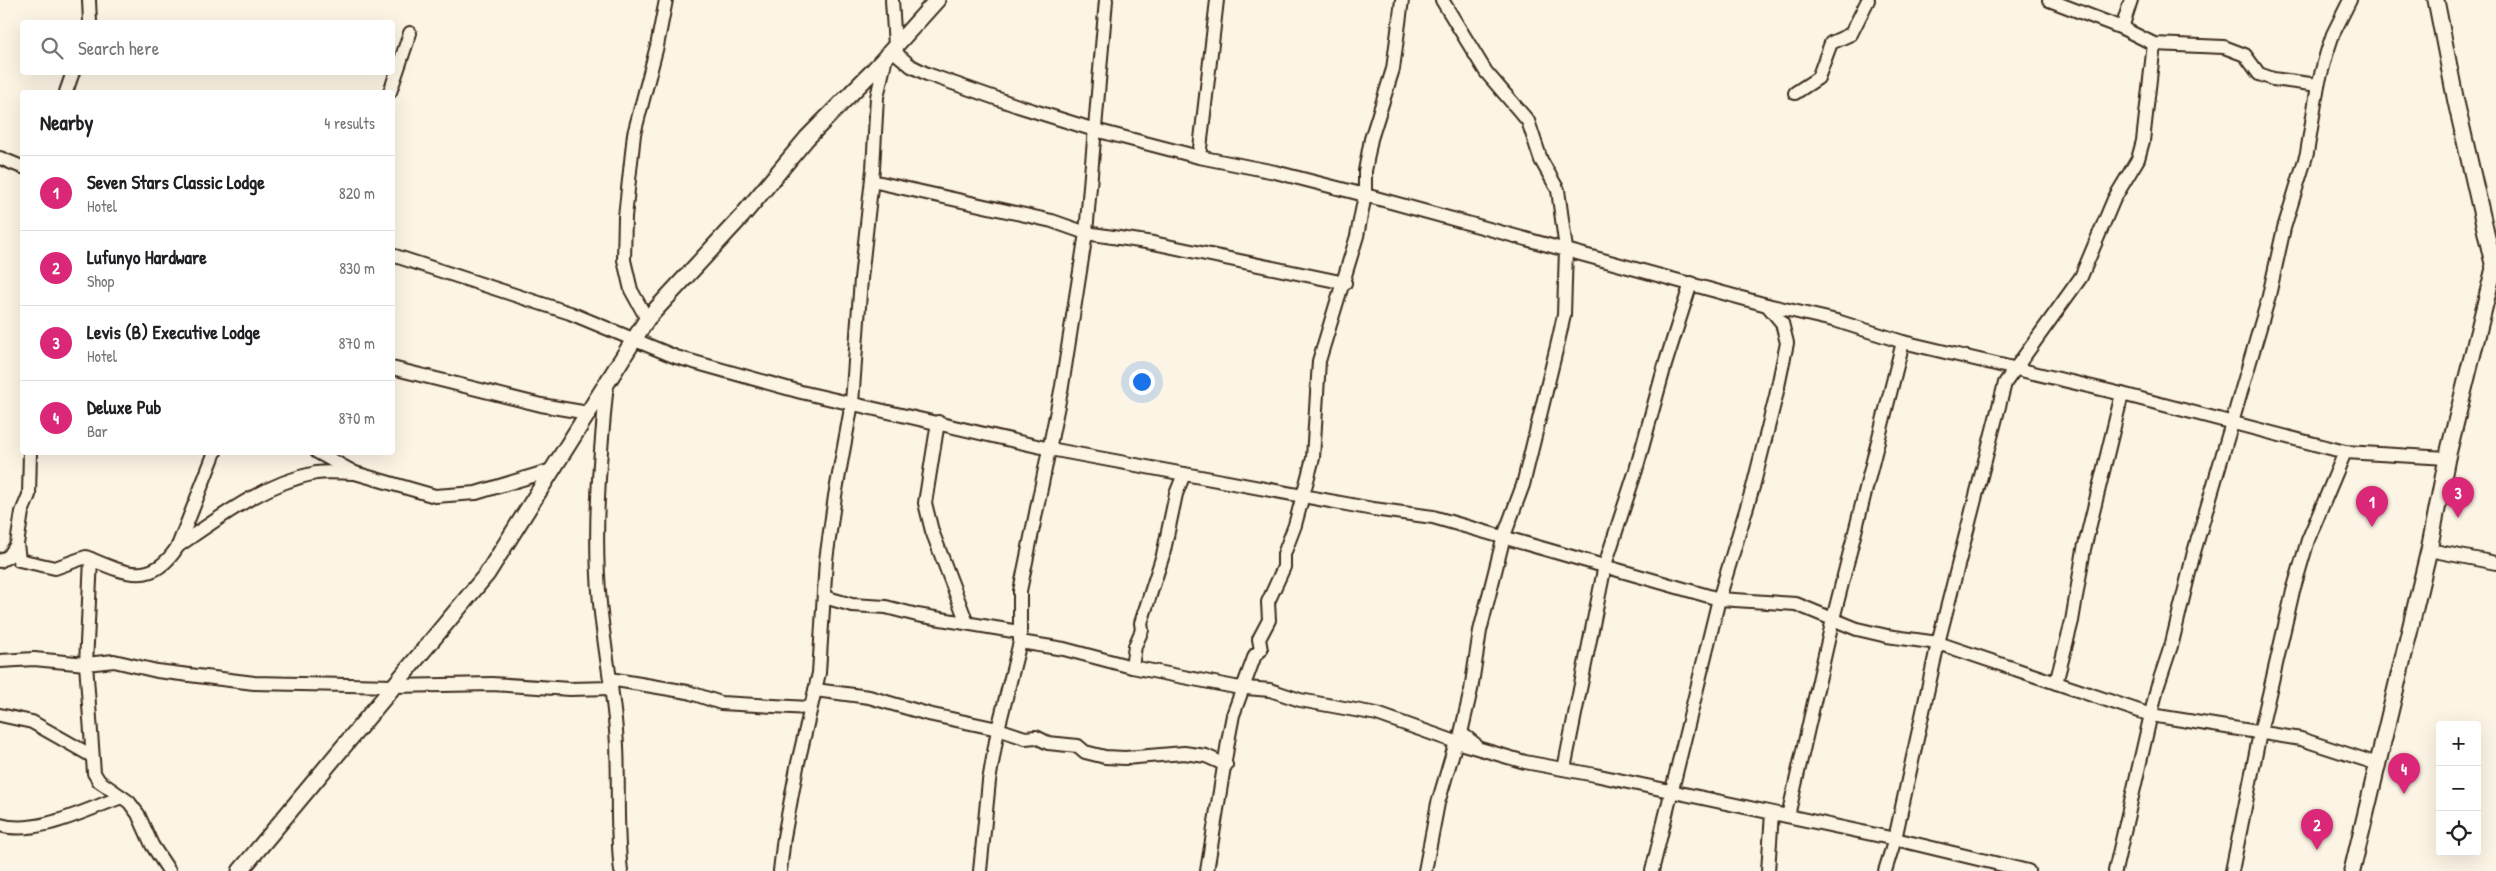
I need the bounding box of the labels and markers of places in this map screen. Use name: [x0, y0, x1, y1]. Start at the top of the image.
pin: 3: [2442, 477, 2474, 518]
pin: 1: [2356, 486, 2388, 527]
pin: 4: [2388, 753, 2420, 794]
pin: 2: [2301, 809, 2333, 850]

